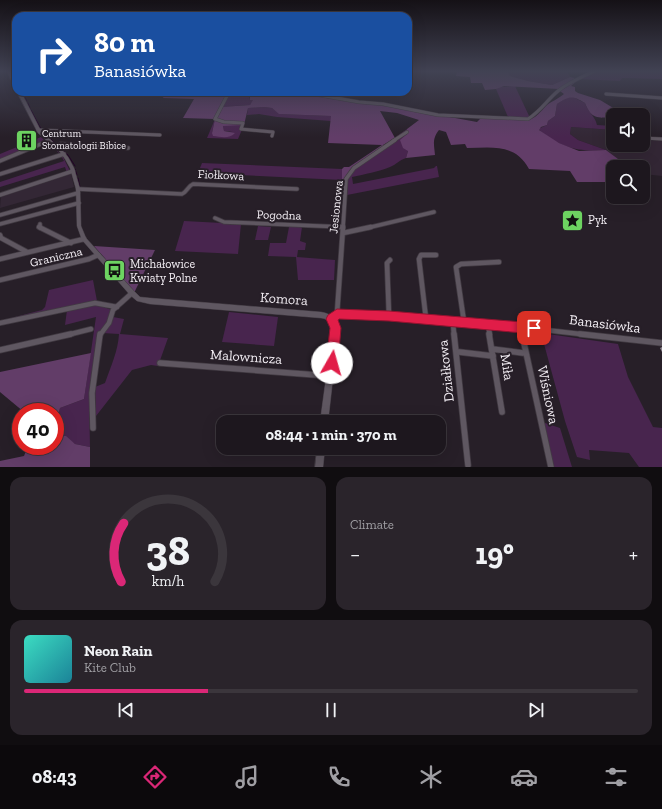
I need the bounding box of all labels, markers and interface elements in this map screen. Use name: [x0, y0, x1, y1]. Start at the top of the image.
text: 80 m: [94, 26, 155, 59]
icon: right: [28, 28, 80, 80]
text: Banasiówka: [94, 60, 186, 82]
map controls: [606, 108, 650, 204]
button: sound: [606, 108, 650, 152]
building icon: Centrum Stomatologii Bibice: [13, 127, 39, 153]
place label: Centrum Stomatologii Bibice: [42, 128, 126, 152]
button: search: [606, 160, 650, 204]
street label: Fiołkowa: [197, 167, 245, 183]
street label: Jesionowa: [326, 179, 346, 234]
street label: Pogodna: [256, 207, 302, 223]
place icon: Pyk: [559, 207, 585, 233]
place label: Pyk: [588, 213, 608, 227]
street label: Graniczna: [29, 244, 84, 270]
place label: Michałowice Kwiaty Polne: [130, 257, 197, 285]
bus stop icon: Michałowice Kwiaty Polne: [102, 258, 128, 284]
street label: Komora: [260, 289, 309, 309]
pin: [517, 311, 551, 345]
street label: Banasiówka: [568, 311, 642, 337]
icon: arrive: [523, 317, 545, 339]
street label: Działkowa: [434, 339, 458, 403]
position arrow: [311, 342, 353, 384]
street label: Malownicza: [209, 346, 283, 368]
street label: Miła: [497, 352, 518, 382]
street label: Wiśniowa: [534, 364, 563, 426]
speed limit sign: 40: [12, 403, 64, 455]
text: 08:44 · 1 min · 370 m: [265, 426, 397, 444]
text: Climate: [350, 517, 394, 532]
text: 38: [146, 525, 190, 575]
text: 19°: [475, 536, 514, 572]
text: −: [350, 541, 360, 568]
text: +: [629, 541, 638, 568]
text: km/h: [152, 572, 184, 589]
text: Neon Rain: [84, 642, 152, 660]
text: Kite Club: [84, 660, 136, 675]
icon: previous: [115, 699, 137, 721]
icon: pause: [320, 699, 342, 721]
icon: next: [525, 699, 547, 721]
icon: directions: [141, 763, 169, 791]
icon: music: [233, 763, 261, 791]
icon: phone: [325, 763, 353, 791]
icon: climate: [417, 763, 445, 791]
icon: car: [510, 763, 538, 791]
icon: filters: [602, 763, 630, 791]
text: 08:43: [32, 766, 77, 788]

